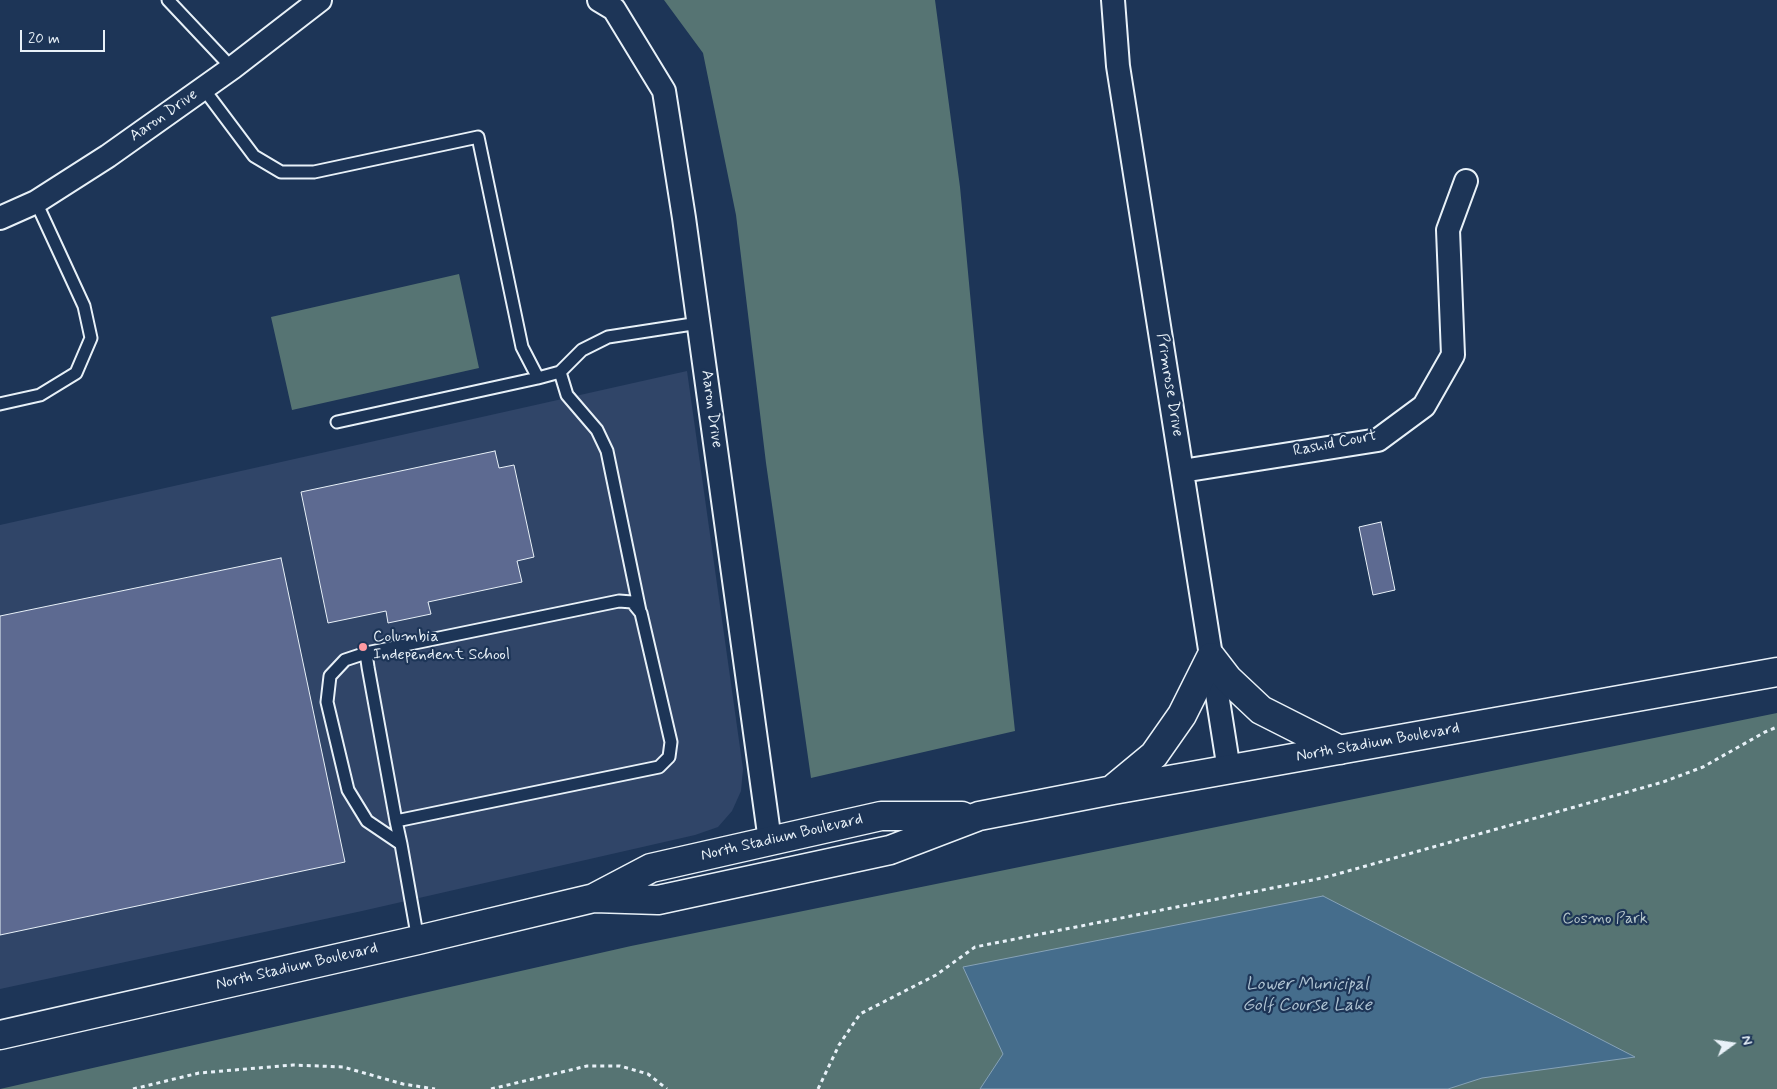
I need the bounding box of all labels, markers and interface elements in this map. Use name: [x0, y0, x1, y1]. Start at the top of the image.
scale bar: [22, 20, 108, 52]
text: 20 m: [28, 29, 60, 49]
street label: Aaron Drive: [126, 86, 202, 146]
street label: Primrose Drive: [1151, 332, 1187, 438]
street label: Aaron Drive: [696, 369, 726, 449]
street label: Rashid Court: [1292, 427, 1378, 461]
place label: Columbia Independent School: [373, 628, 510, 666]
marker: Columbia Independent School: [357, 641, 369, 653]
street label: North Stadium Boulevard: [1295, 719, 1461, 767]
street label: North Stadium Boulevard: [699, 810, 865, 866]
park label: Cosmo Park: [1562, 910, 1648, 930]
street label: North Stadium Boulevard: [214, 939, 380, 995]
water label: Lower Municipal Golf Course Lake: [1242, 974, 1372, 1016]
north arrow: [1707, 1019, 1757, 1069]
text: N: [1737, 1034, 1756, 1047]

